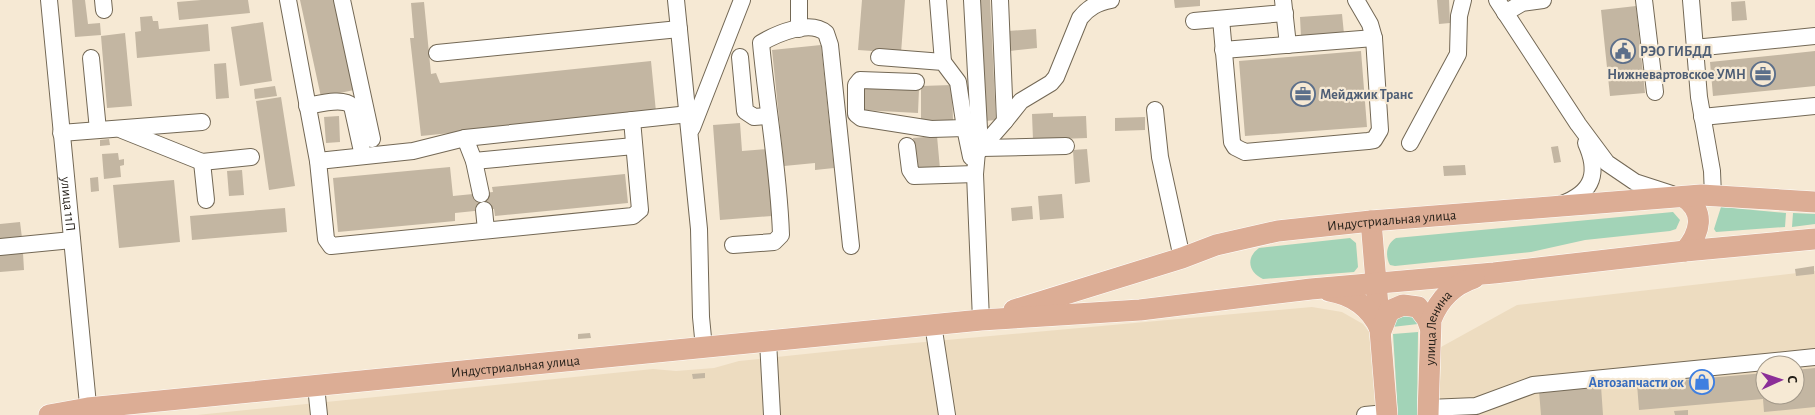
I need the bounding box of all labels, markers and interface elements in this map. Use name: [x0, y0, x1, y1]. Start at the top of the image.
public building icon: РЭО ГИБДД: [1610, 38, 1636, 64]
place label: РЭО ГИБДД: [1640, 45, 1712, 59]
office icon: Нижневартовское УМН: [1750, 61, 1776, 87]
place label: Нижневартовское УМН: [1607, 68, 1746, 82]
office icon: Мейджик Транс: [1290, 81, 1316, 107]
place label: Мейджик Транс: [1320, 88, 1413, 102]
street label: улица 11П: [58, 175, 77, 232]
street label: Индустриальная улица: [1326, 208, 1457, 234]
street label: улица Ленина: [1424, 288, 1455, 367]
street label: Индустриальная улица: [450, 354, 581, 380]
north arrow: [1755, 355, 1805, 405]
shop icon: Автозапчасти ок: [1689, 369, 1715, 395]
text: С: [1785, 375, 1799, 384]
place label: Автозапчасти ок: [1589, 376, 1684, 390]

